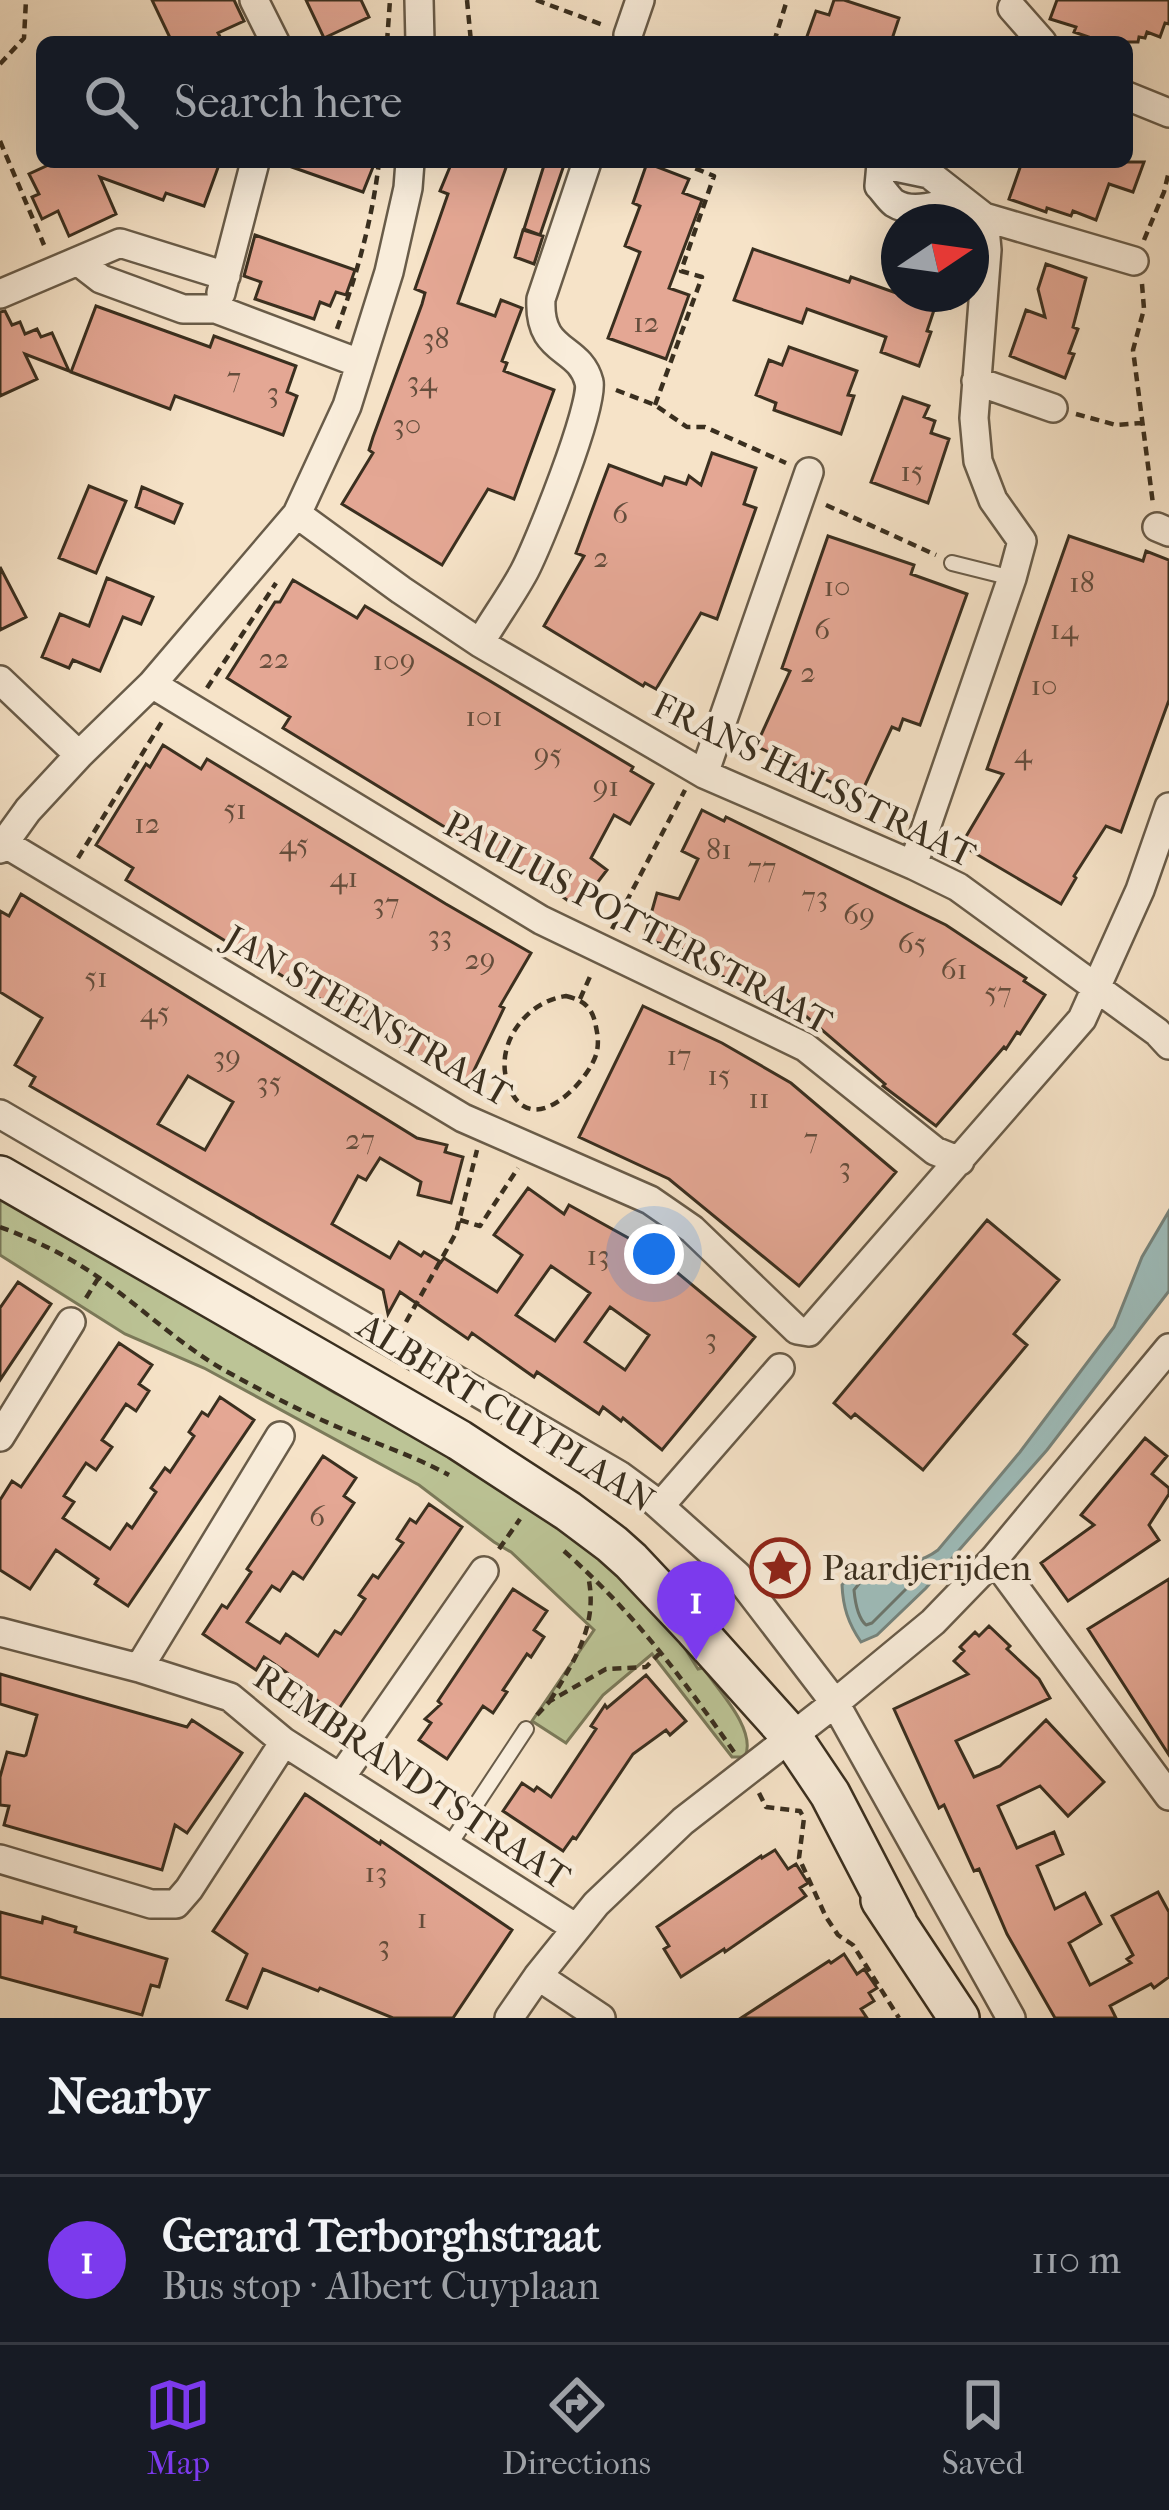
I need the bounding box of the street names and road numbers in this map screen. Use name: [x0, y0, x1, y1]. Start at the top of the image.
street label: FRANS HALSSTRAAT: [646, 684, 983, 877]
street label: PAULUS POTTERSTRAAT: [437, 803, 840, 1043]
street label: JAN STEENSTRAAT: [214, 915, 520, 1116]
street label: ALBERT CUYPLAAN: [348, 1304, 662, 1521]
street label: REMBRANDTSTRAAT: [246, 1656, 578, 1899]

